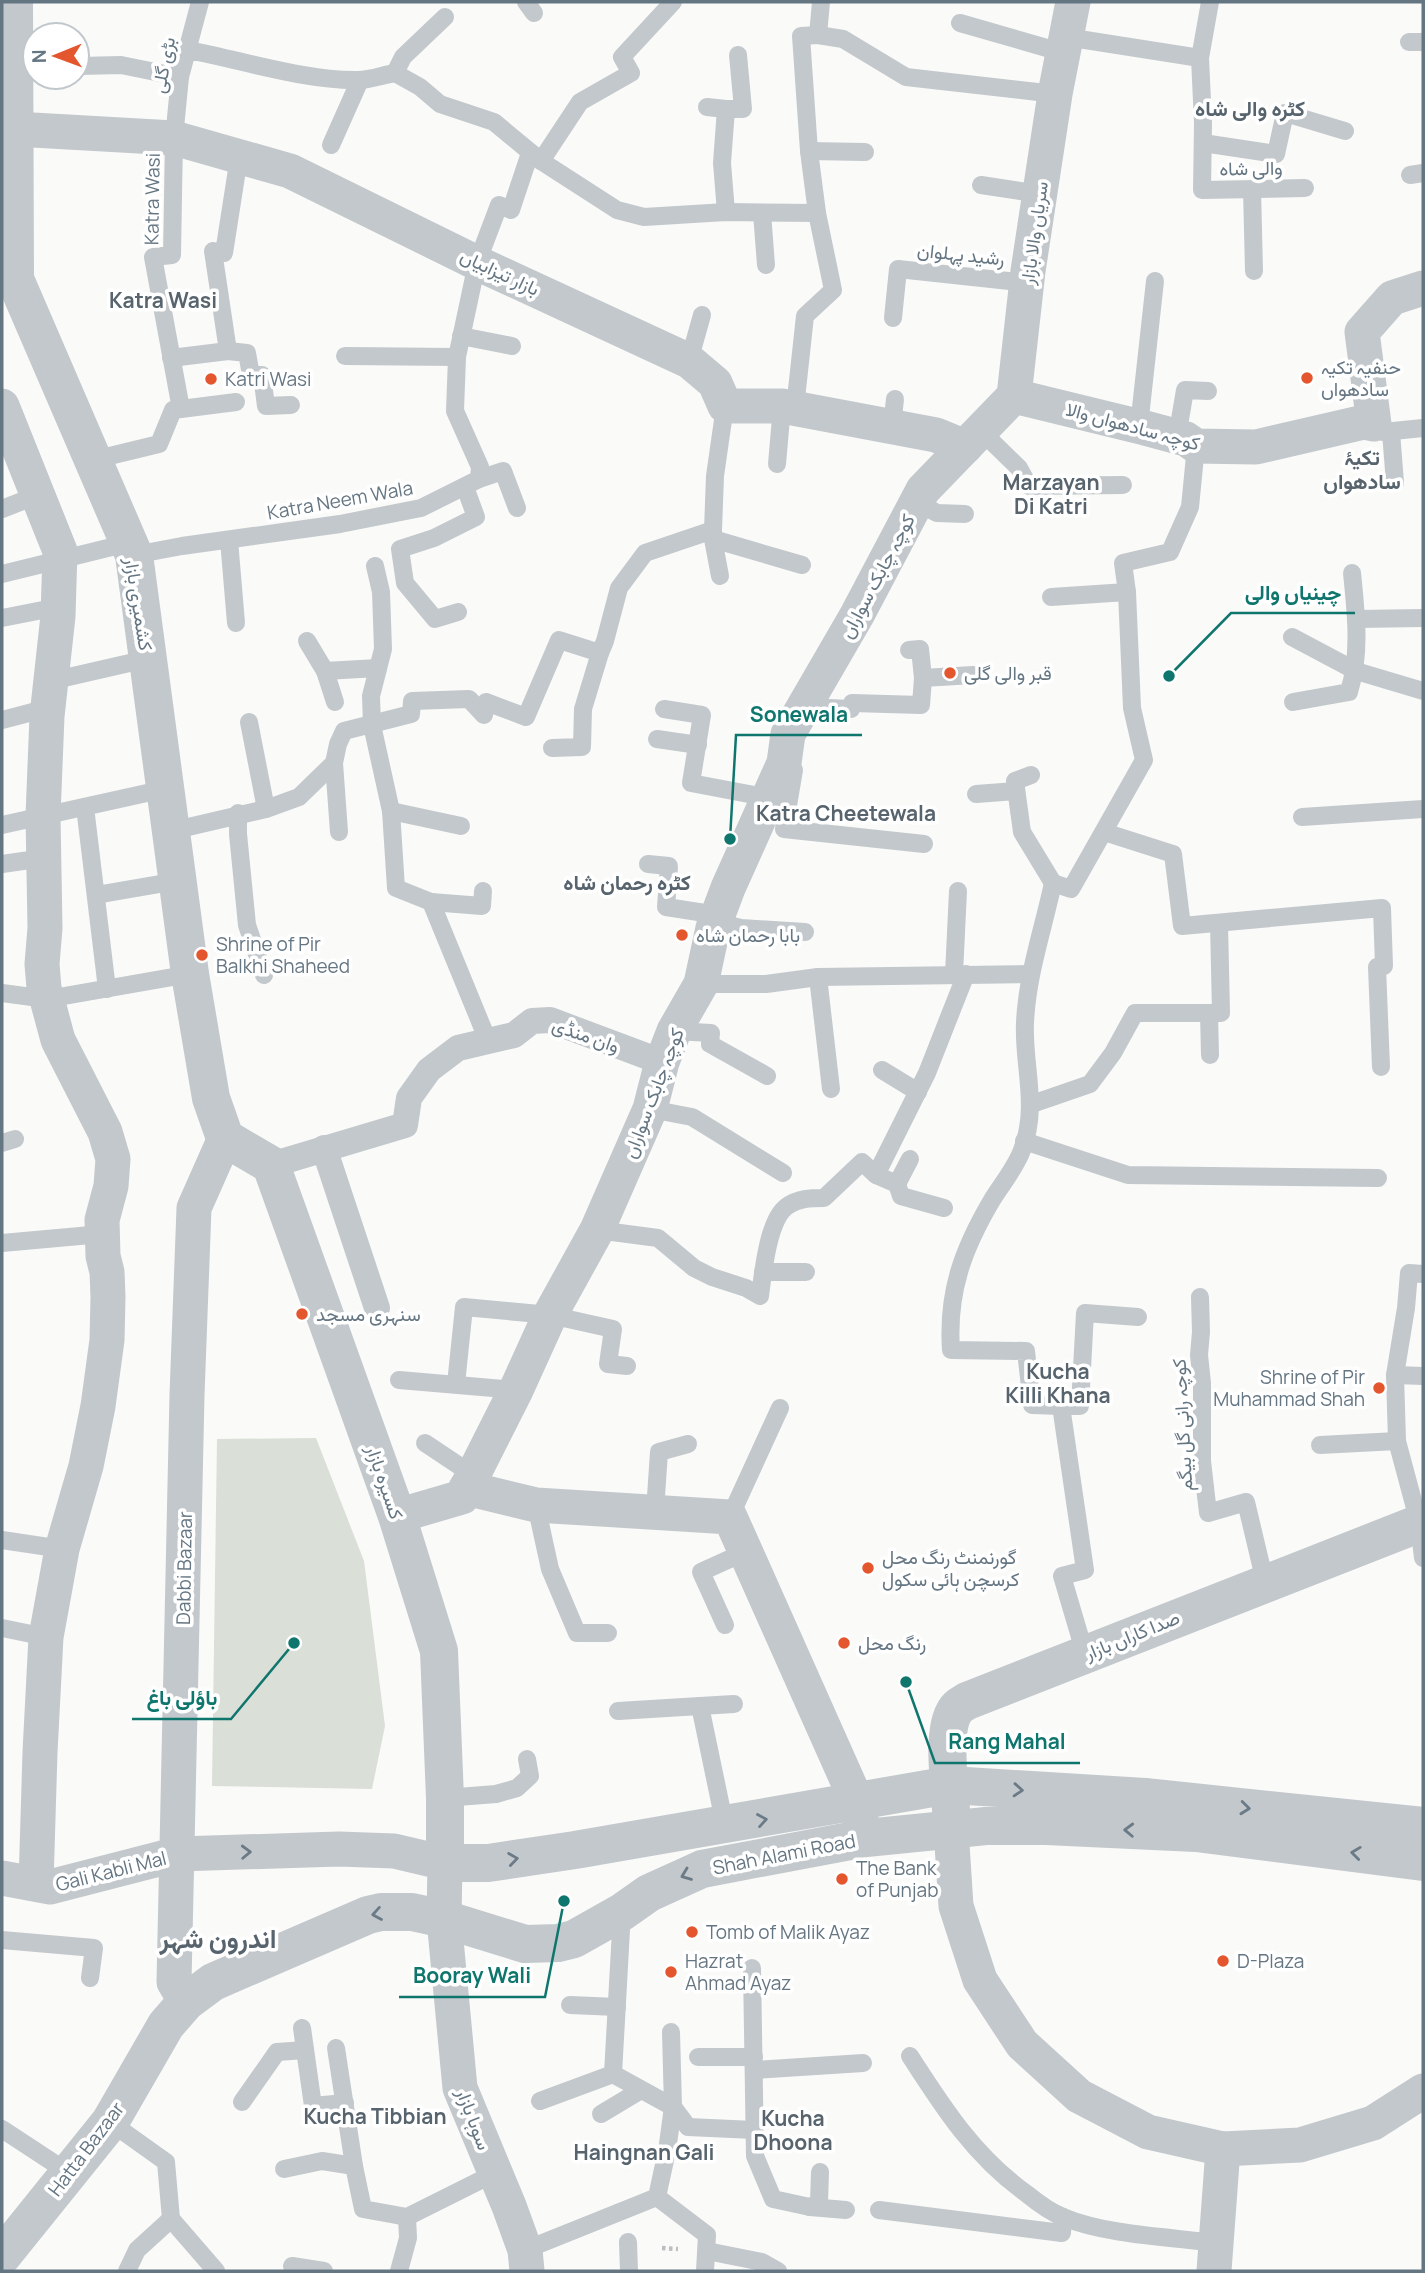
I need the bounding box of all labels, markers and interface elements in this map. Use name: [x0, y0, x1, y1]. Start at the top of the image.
north arrow: [21, 21, 91, 91]
street label: بڑی گلی: [145, 35, 181, 95]
text: N: [26, 49, 52, 63]
district label: کٹرہ والی شاہ: [1195, 94, 1305, 122]
street label: Katra Wasi: [138, 153, 166, 245]
street label: والی شاہ: [1219, 154, 1283, 182]
street label: سریاں والا بازار: [1014, 180, 1054, 287]
street label: رشید پہلوان: [916, 236, 1006, 273]
street label: بازار تیزابیاں: [456, 242, 544, 302]
district label: Katra Wasi: [109, 286, 217, 314]
place label: حنفیہ تکیہ سادھواں: [1321, 354, 1401, 402]
place label: Katri Wasi: [225, 366, 311, 392]
marker: حنفیہ تکیہ سادھواں: [1299, 370, 1315, 386]
marker: Katri Wasi: [203, 371, 219, 387]
street label: کوچہ سادھواں والا: [1063, 396, 1203, 457]
district label: تکیۂ سادھواں: [1323, 443, 1401, 495]
district label: Marzayan Di Katri: [1002, 468, 1100, 520]
street label: Katra Neem Wala: [265, 474, 415, 526]
street label: کوچہ چابک سواراں: [833, 509, 922, 643]
street label: کشمیری بازار: [119, 554, 159, 653]
callout: چینیاں والی: [1231, 571, 1355, 613]
text: چینیاں والی: [1245, 578, 1341, 607]
place label: قبر والی گلی: [964, 660, 1052, 686]
marker: قبر والی گلی: [942, 665, 958, 681]
callout: Sonewala: [736, 693, 862, 735]
text: Sonewala: [750, 700, 848, 728]
district label: Katra Cheetewala: [756, 799, 936, 827]
district label: کٹرہ رحمان شاہ: [563, 868, 691, 896]
place label: بابا رحمان شاہ: [696, 922, 800, 948]
marker: بابا رحمان شاہ: [674, 927, 690, 943]
place label: Shrine of Pir Balkhi Shaheed: [216, 931, 350, 979]
marker: Shrine of Pir Balkhi Shaheed: [194, 947, 210, 963]
street label: وان منڈی: [549, 1011, 623, 1059]
street label: کوچہ چابک سواراں: [616, 1024, 691, 1162]
place label: سنہری مسجد: [316, 1301, 421, 1327]
marker: سنہری مسجد: [294, 1306, 310, 1322]
district label: Kucha Killi Khana: [1005, 1357, 1111, 1409]
street label: کوچہ رانی گل بیگم: [1166, 1358, 1199, 1492]
place label: Shrine of Pir Muhammad Shah: [1213, 1364, 1365, 1412]
marker: Shrine of Pir Muhammad Shah: [1371, 1380, 1387, 1396]
street label: کسیرہ بازار: [360, 1440, 410, 1523]
street label: Dabbi Bazaar: [170, 1511, 198, 1625]
place label: گورنمنٹ رنگ محل کرسچن ہائی سکول: [882, 1544, 1019, 1593]
marker: گورنمنٹ رنگ محل کرسچن ہائی سکول: [860, 1560, 876, 1576]
street label: صدا کاراں بازار: [1080, 1604, 1183, 1666]
place label: رنگ محل: [858, 1630, 926, 1656]
marker: رنگ محل: [836, 1635, 852, 1651]
callout: باؤلی باغ: [132, 1677, 231, 1719]
text: باؤلی باغ: [147, 1683, 217, 1712]
callout: Rang Mahal: [935, 1721, 1080, 1763]
text: Rang Mahal: [948, 1727, 1066, 1755]
one-way arrow: [1013, 1782, 1024, 1797]
one-way arrow: [1239, 1800, 1251, 1815]
one-way arrow: [756, 1813, 768, 1828]
one-way arrow: [1124, 1822, 1135, 1837]
street label: Shah Alami Road: [710, 1827, 858, 1881]
one-way arrow: [241, 1844, 252, 1859]
street label: Gali Kabli Mal: [53, 1845, 169, 1897]
one-way arrow: [1350, 1846, 1361, 1861]
one-way arrow: [507, 1852, 519, 1867]
place label: The Bank of Punjab: [856, 1855, 938, 1903]
one-way arrow: [681, 1867, 693, 1881]
marker: The Bank of Punjab: [834, 1871, 850, 1887]
one-way arrow: [371, 1906, 383, 1921]
place label: Tomb of Malik Ayaz: [706, 1919, 870, 1945]
district label: اندرون شہر: [159, 1920, 276, 1956]
marker: Tomb of Malik Ayaz: [684, 1924, 700, 1940]
place label: Hazrat Ahmad Ayaz: [685, 1948, 791, 1996]
place label: D-Plaza: [1237, 1948, 1304, 1974]
marker: D-Plaza: [1215, 1953, 1231, 1969]
callout: Booray Wali: [399, 1955, 545, 1997]
text: Booray Wali: [413, 1961, 531, 1989]
marker: Hazrat Ahmad Ayaz: [663, 1964, 679, 1980]
street label: سوہا بازار: [450, 2083, 498, 2154]
street label: Hatta Bazaar: [42, 2096, 130, 2201]
district label: Kucha Tibbian: [303, 2102, 447, 2130]
district label: Kucha Dhoona: [753, 2104, 833, 2156]
district label: Haingnan Gali: [573, 2138, 715, 2166]

